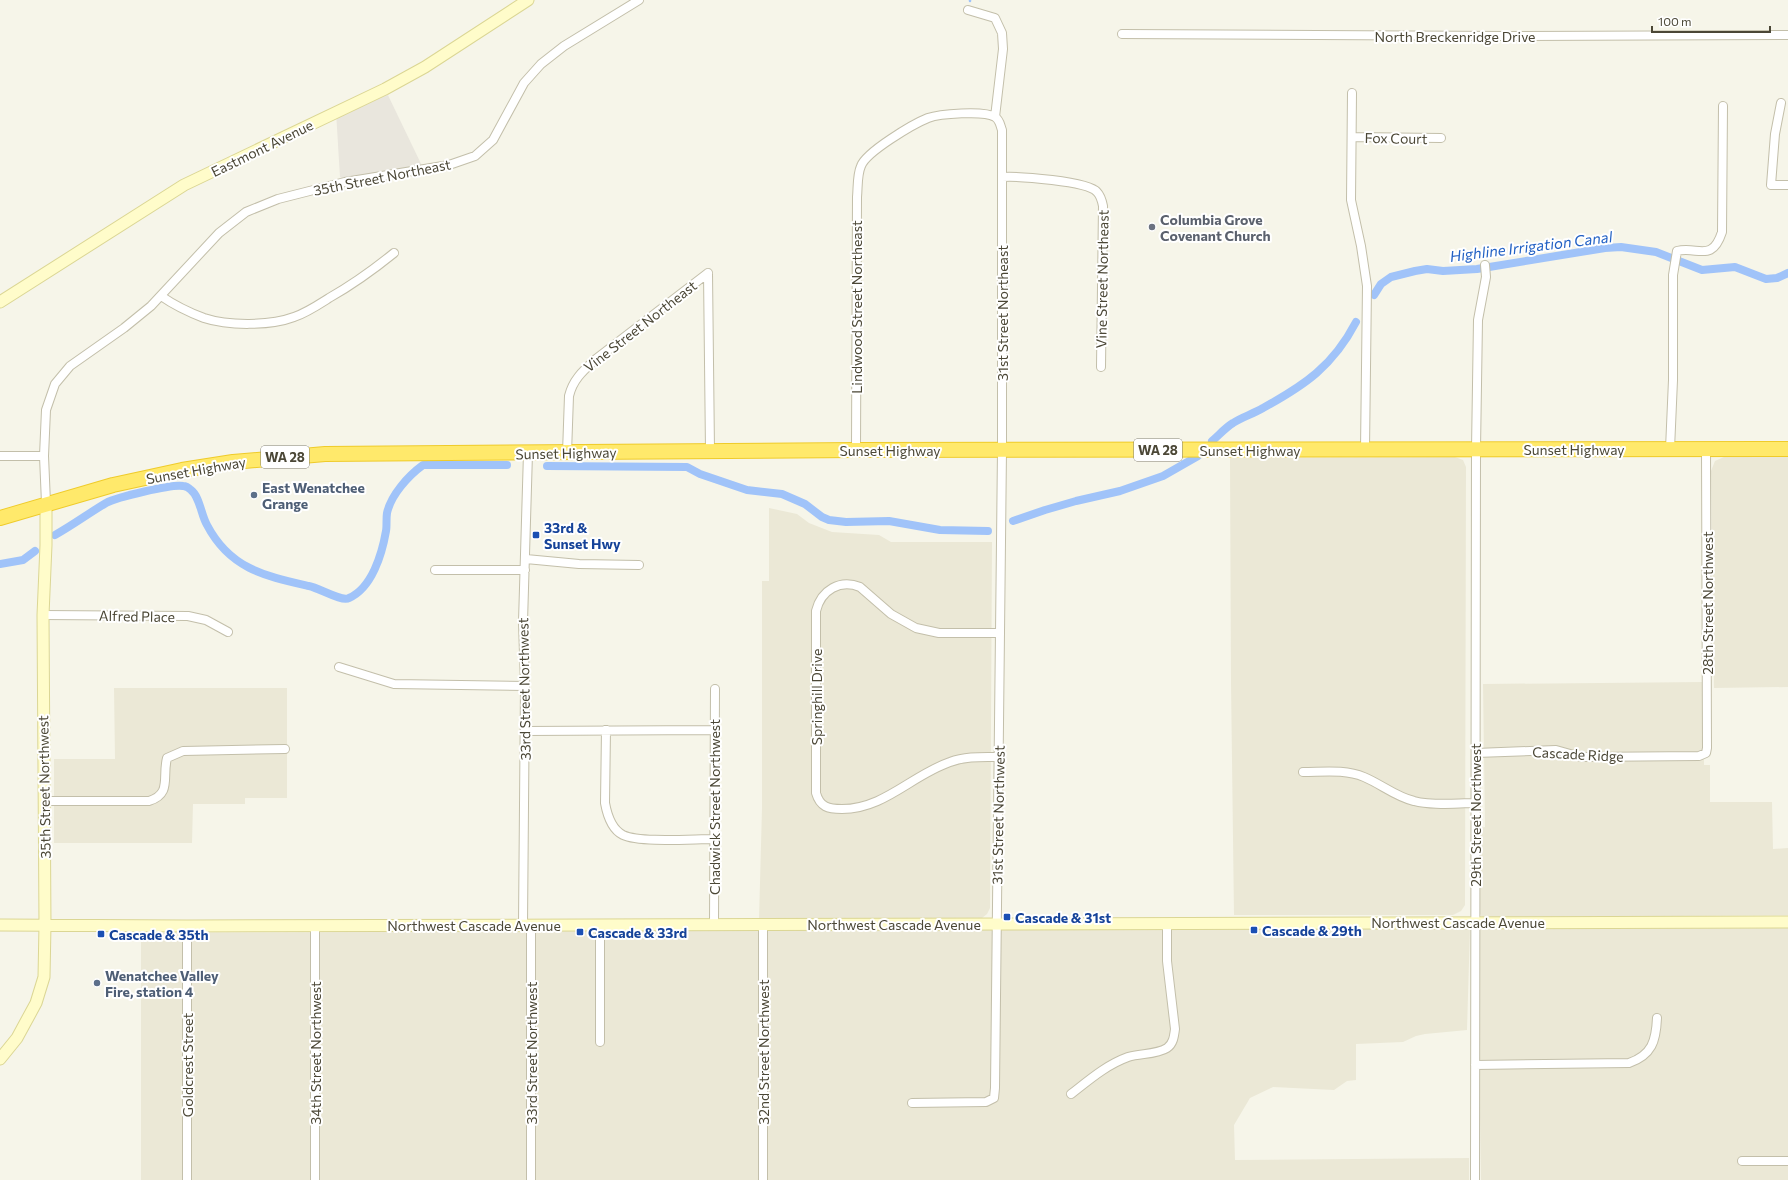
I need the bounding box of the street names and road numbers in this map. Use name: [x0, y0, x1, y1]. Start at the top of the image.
street label: North Breckenridge Drive: [1375, 28, 1535, 45]
street label: Eastmont Avenue: [208, 116, 316, 180]
street label: Fox Court: [1364, 129, 1428, 147]
street label: 35th Street Northeast: [312, 155, 452, 199]
street label: Vine Street Northeast: [1092, 209, 1112, 348]
street label: Lindwood Street Northeast: [848, 220, 865, 394]
street label: 31st Street Northeast: [994, 245, 1011, 381]
street label: Vine Street Northeast: [580, 276, 700, 375]
road number: WA 28: [1134, 439, 1182, 461]
street label: Sunset Highway: [1523, 441, 1625, 458]
street label: Sunset Highway: [839, 442, 941, 459]
street label: Sunset Highway: [1199, 442, 1301, 459]
street label: Sunset Highway: [515, 444, 617, 462]
road number: WA 28: [261, 446, 309, 468]
street label: Sunset Highway: [145, 453, 247, 487]
street label: 28th Street Northwest: [1699, 531, 1716, 675]
street label: Alfred Place: [99, 607, 175, 625]
street label: 33rd Street Northwest: [514, 617, 534, 761]
street label: Springhill Drive: [808, 649, 825, 745]
street label: 35th Street Northwest: [34, 715, 54, 859]
street label: Chadwick Street Northwest: [706, 719, 723, 895]
street label: 29th Street Northwest: [1467, 743, 1484, 887]
street label: Cascade Ridge: [1532, 743, 1624, 765]
street label: 31st Street Northwest: [988, 745, 1008, 885]
street label: Northwest Cascade Avenue: [1371, 914, 1545, 931]
street label: Northwest Cascade Avenue: [807, 916, 981, 933]
street label: Northwest Cascade Avenue: [387, 917, 561, 934]
street label: 32nd Street Northwest: [755, 979, 772, 1125]
street label: 34th Street Northwest: [307, 981, 324, 1125]
street label: 33rd Street Northwest: [523, 981, 540, 1124]
street label: Goldcrest Street: [179, 1013, 196, 1117]

